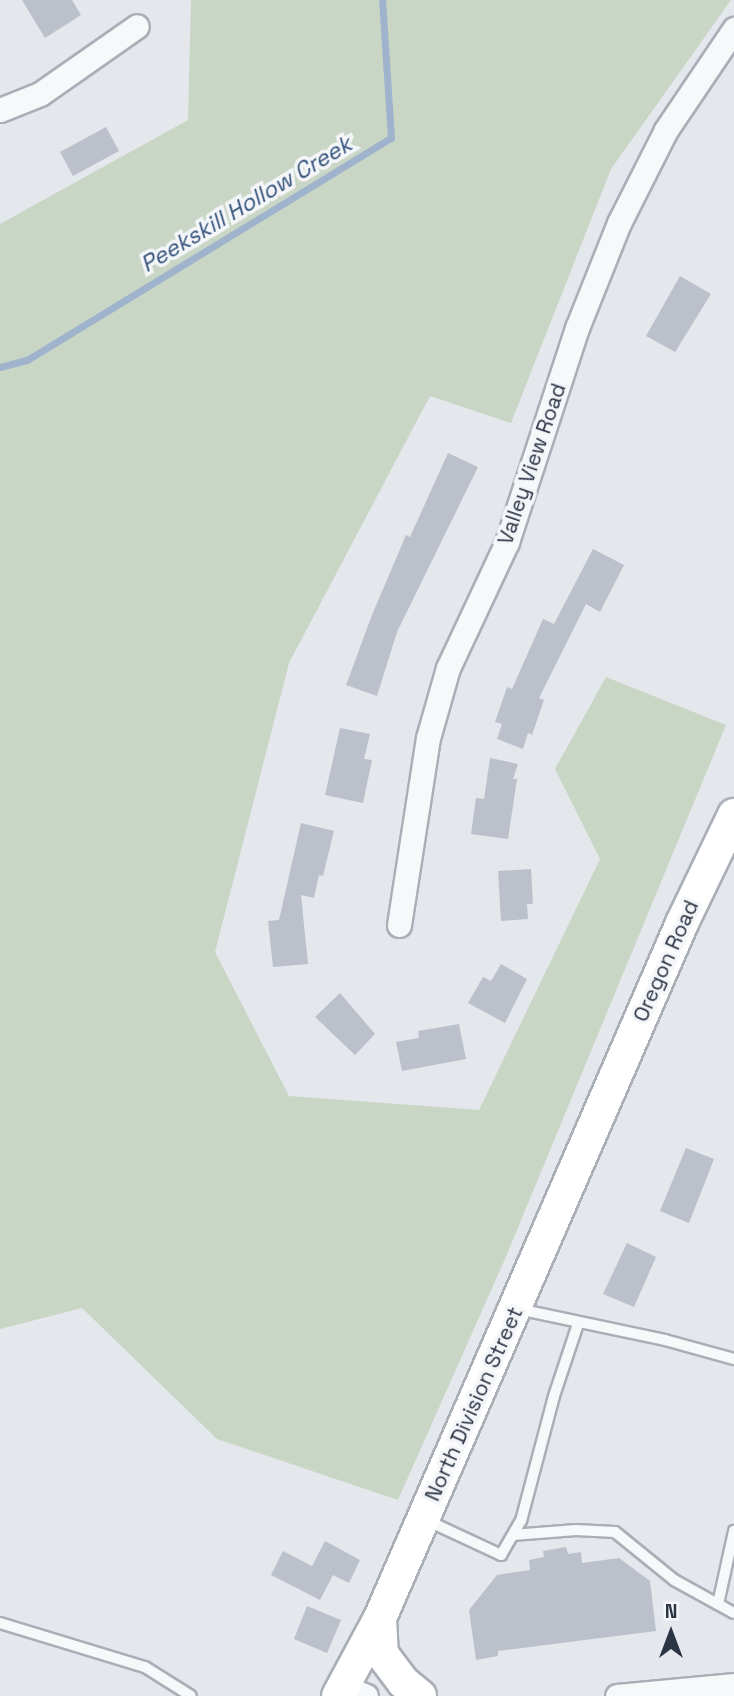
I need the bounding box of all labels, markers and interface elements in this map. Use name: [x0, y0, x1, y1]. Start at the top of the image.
water label: Peekskill Hollow Creek: [135, 130, 357, 278]
street label: Valley View Road: [493, 380, 571, 548]
street label: Oregon Road: [628, 896, 704, 1026]
street label: North Division Street: [420, 1303, 528, 1505]
north arrow: [636, 1598, 706, 1668]
text: N: [665, 1599, 677, 1624]

